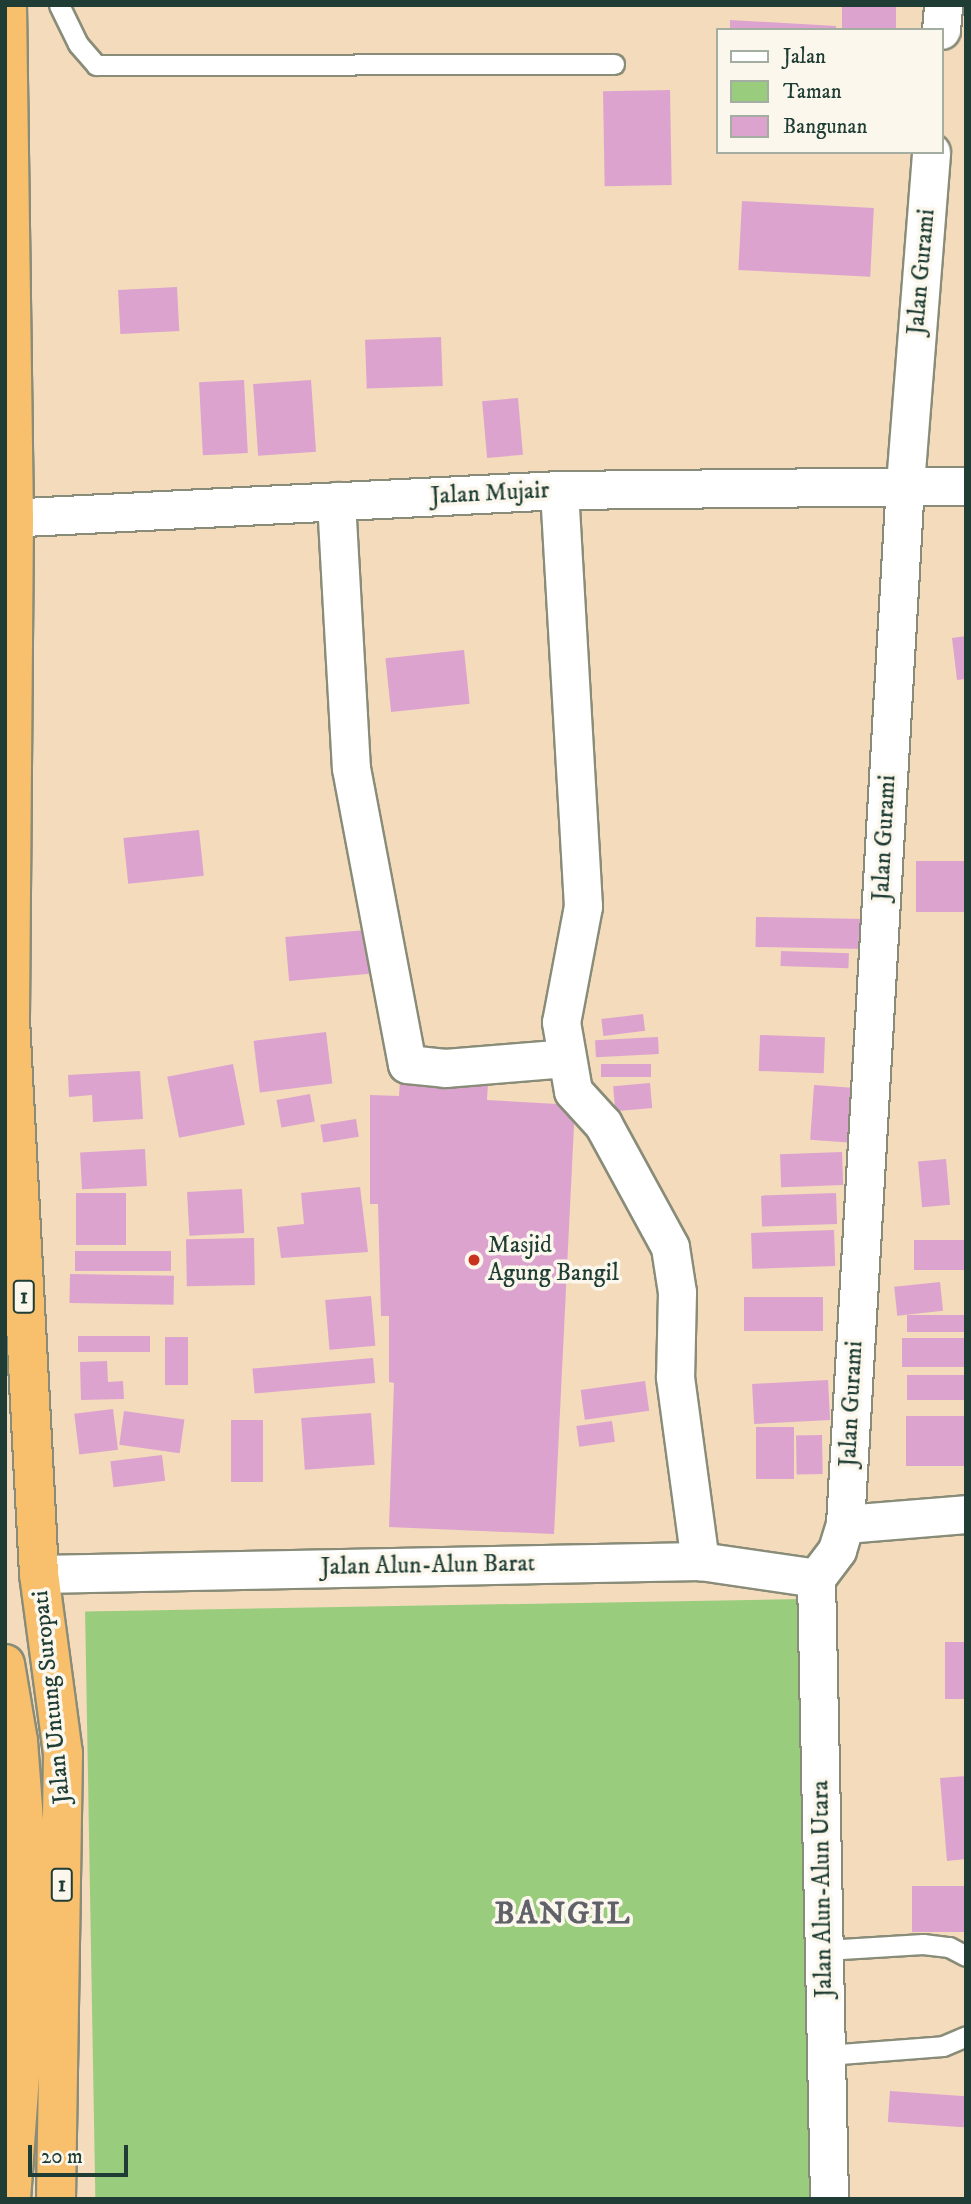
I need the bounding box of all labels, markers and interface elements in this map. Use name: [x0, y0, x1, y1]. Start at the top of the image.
legend: [716, 28, 943, 154]
text: Jalan: [783, 44, 826, 70]
text: Taman: [783, 79, 842, 105]
text: Bangunan: [783, 114, 867, 140]
street label: Jalan Gurami: [902, 208, 942, 336]
street label: Jalan Mujair: [430, 477, 550, 511]
street label: Jalan Gurami: [867, 774, 903, 902]
place label: Masjid Agung Bangil: [488, 1232, 619, 1288]
marker: Masjid Agung Bangil: [466, 1252, 482, 1268]
road number: 1: [12, 1278, 36, 1316]
street label: Jalan Gurami: [834, 1340, 870, 1468]
street label: Jalan Alun-Alun Barat: [321, 1550, 535, 1582]
street label: Jalan Untung Suropati: [26, 1589, 78, 1805]
street label: Jalan Alun-Alun Utara: [807, 1780, 839, 1998]
road number: 1: [50, 1866, 74, 1904]
district label: BANGIL: [495, 1895, 631, 1933]
scale bar: [32, 2130, 131, 2174]
text: 20 m: [41, 2144, 83, 2170]

